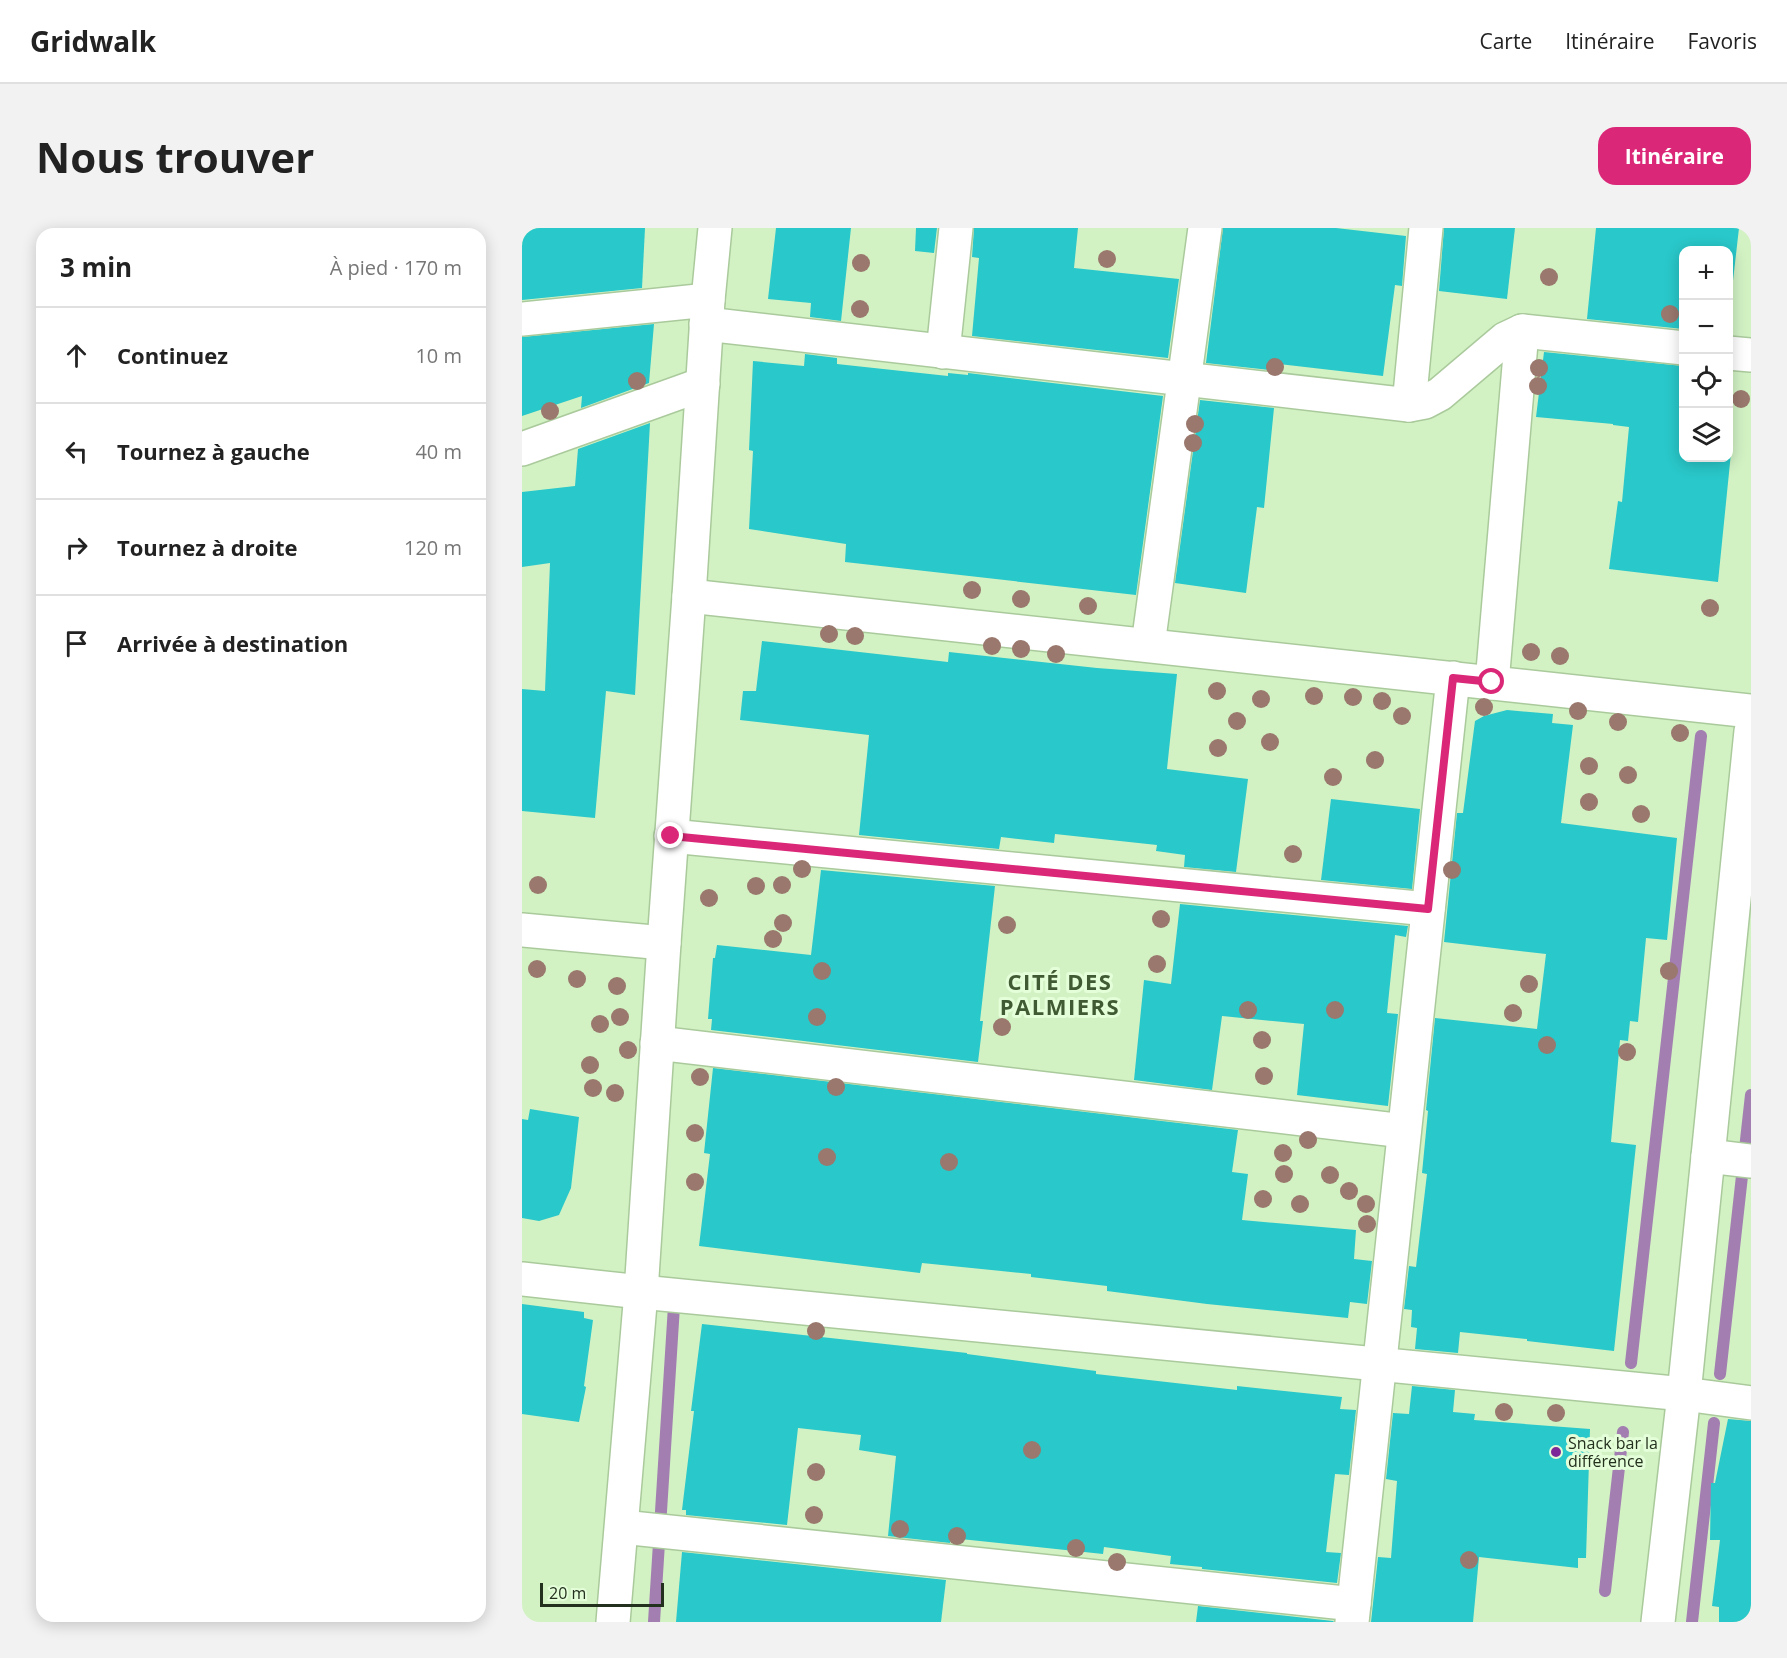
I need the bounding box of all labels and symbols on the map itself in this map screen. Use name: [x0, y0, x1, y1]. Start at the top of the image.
route start: [1478, 668, 1504, 694]
route end: [657, 822, 683, 848]
district label: CITÉ DES PALMIERS: [1000, 966, 1120, 1021]
place label: Snack bar la différence: [1568, 1432, 1658, 1472]
marker: Snack bar la différence: [1549, 1445, 1563, 1459]
scale bar: [540, 1580, 664, 1608]

